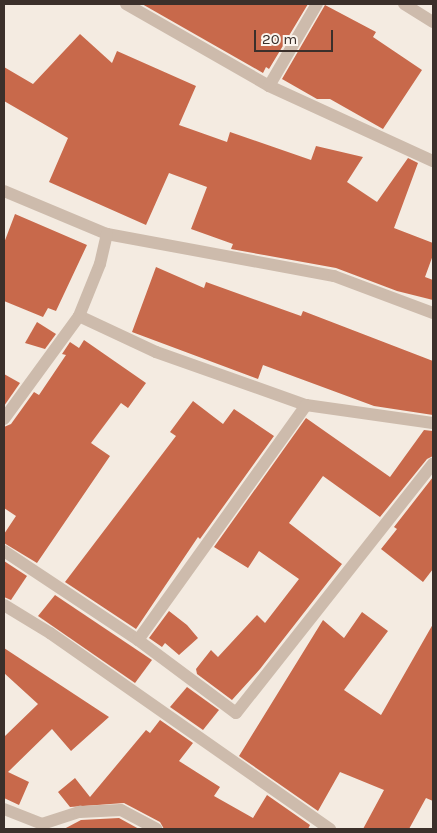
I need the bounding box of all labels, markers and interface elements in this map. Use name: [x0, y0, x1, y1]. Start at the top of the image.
scale bar: [257, 20, 336, 52]
text: 20 m: [262, 30, 297, 48]

